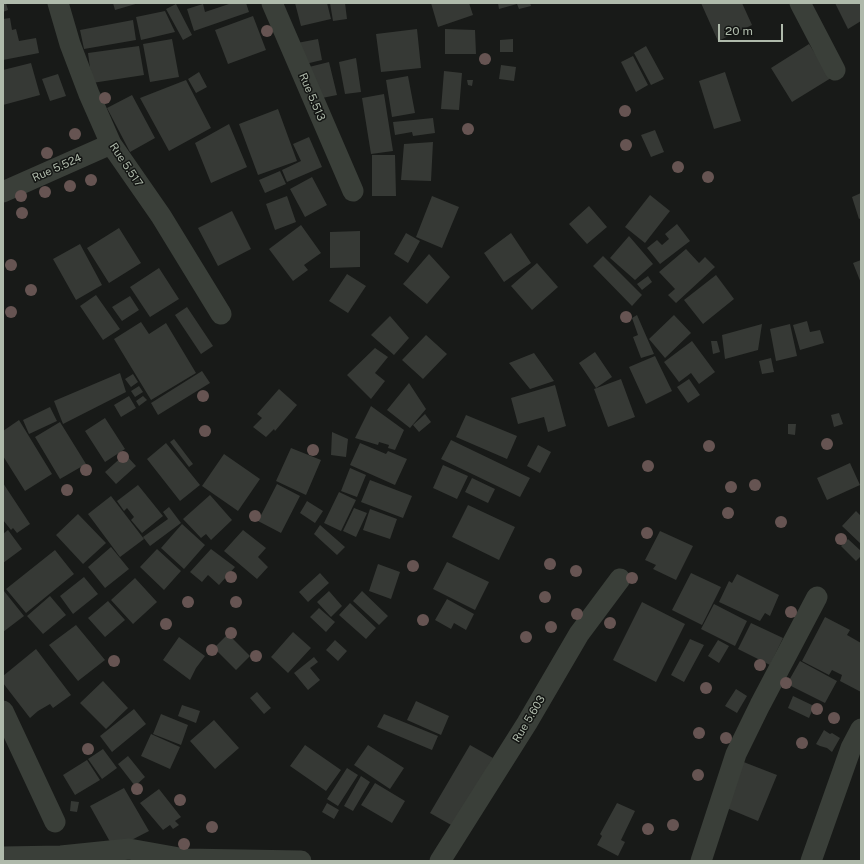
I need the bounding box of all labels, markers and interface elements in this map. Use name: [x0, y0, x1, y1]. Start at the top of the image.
scale bar: [720, 16, 785, 42]
text: 20 m: [725, 24, 753, 38]
street label: Rue 5.513: [296, 71, 328, 123]
street label: Rue 5.517: [106, 140, 146, 190]
street label: Rue 5.524: [30, 151, 84, 185]
street label: Rue 5.603: [510, 693, 548, 745]

